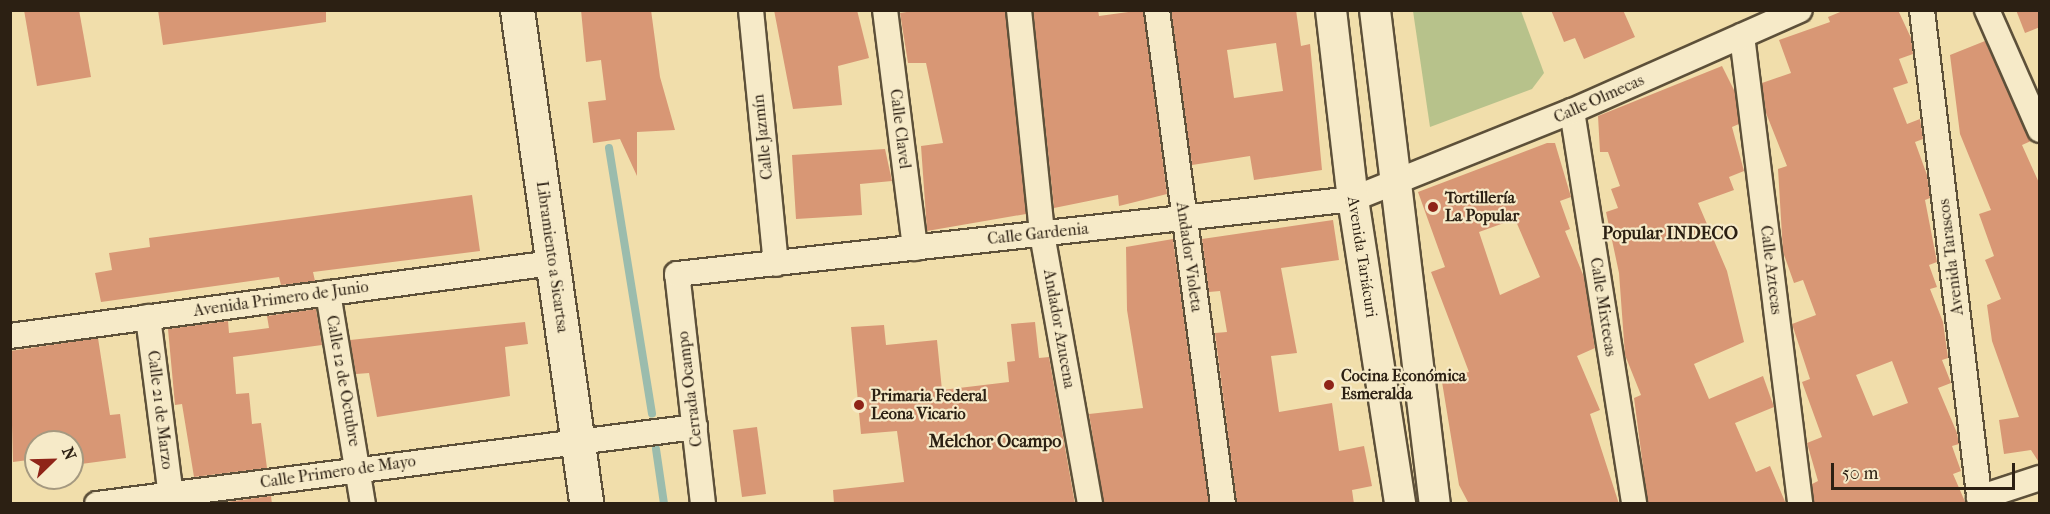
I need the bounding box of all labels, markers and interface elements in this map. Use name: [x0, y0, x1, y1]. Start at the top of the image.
street label: Calle Olmecas: [1551, 71, 1647, 127]
street label: Calle Clavel: [886, 88, 914, 170]
street label: Calle Jazmín: [749, 93, 777, 181]
street label: Libramiento a Sicartsa: [532, 180, 572, 334]
place label: Tortillería La Popular: [1445, 188, 1519, 226]
street label: Avenida Tariácuri: [1343, 195, 1381, 319]
street label: Avenida Tarascos: [1934, 198, 1968, 316]
marker: Tortillería La Popular: [1426, 200, 1440, 214]
street label: Andador Violeta: [1172, 201, 1206, 313]
street label: Calle Gardenia: [986, 219, 1090, 249]
district label: Popular INDECO: [1602, 223, 1738, 245]
street label: Calle Aztecas: [1756, 224, 1786, 316]
street label: Calle Mixtecas: [1586, 256, 1620, 358]
street label: Andador Azucena: [1039, 268, 1079, 390]
street label: Avenida Primero de Junio: [192, 277, 370, 321]
street label: Calle 12 de Octubre: [322, 314, 364, 448]
street label: Cerrada Ocampo: [673, 330, 707, 448]
street label: Calle 21 de Marzo: [143, 349, 177, 471]
place label: Cocina Económica Esmeralda: [1341, 366, 1466, 404]
marker: Cocina Económica Esmeralda: [1322, 378, 1336, 392]
place label: Primaria Federal Leona Vicario: [871, 386, 987, 424]
marker: Primaria Federal Leona Vicario: [852, 398, 866, 412]
north arrow: [24, 430, 84, 490]
district label: Melchor Ocampo: [929, 431, 1061, 453]
text: N: [58, 444, 80, 463]
scale bar: [1834, 451, 2018, 489]
street label: Calle Primero de Mayo: [259, 452, 417, 492]
text: 50 m: [1842, 463, 1878, 484]

